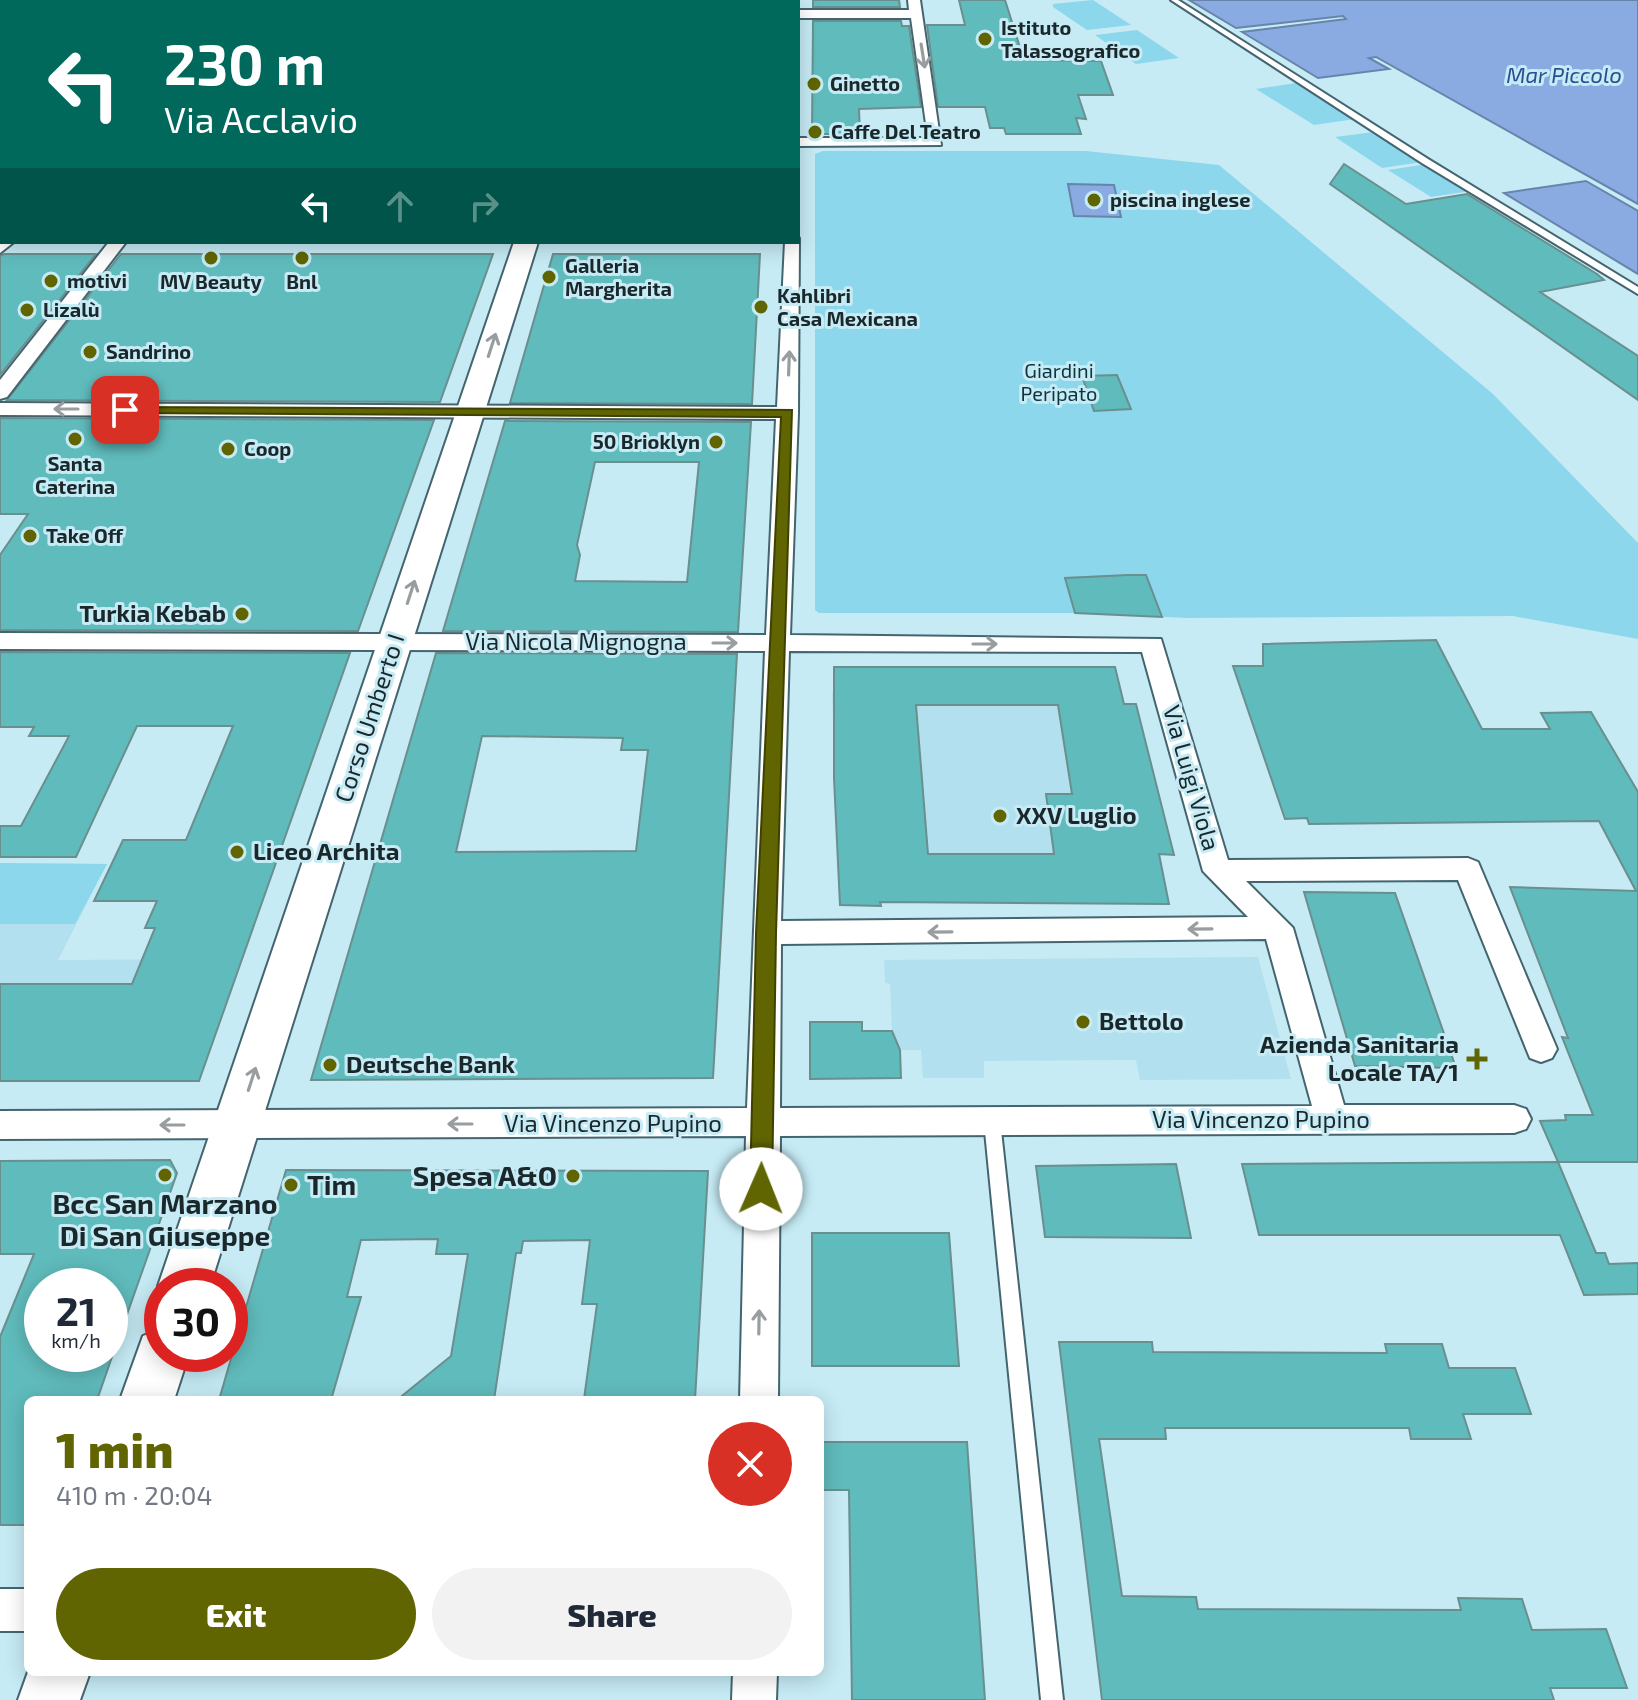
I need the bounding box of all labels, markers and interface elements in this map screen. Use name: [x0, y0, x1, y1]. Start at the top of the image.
place label: Istituto Talassografico: [1001, 15, 1140, 62]
text: 230 m: [164, 29, 325, 96]
marker: Istituto Talassografico: [976, 30, 994, 48]
icon: left: [32, 32, 136, 136]
one-way arrow: [916, 43, 931, 68]
water label: Mar Piccolo: [1506, 61, 1622, 87]
place label: Ginetto: [830, 71, 900, 95]
marker: Ginetto: [805, 75, 823, 93]
text: Via Acclavio: [164, 97, 358, 140]
place label: Caffe Del Teatro: [831, 119, 981, 143]
marker: Caffe Del Teatro: [806, 123, 824, 141]
icon: left: [294, 184, 338, 228]
icon: ahead: [378, 184, 422, 228]
icon: right: [462, 184, 506, 228]
place label: piscina inglese: [1110, 187, 1250, 211]
marker: piscina inglese: [1085, 191, 1103, 209]
marker: MV Beauty: [202, 249, 220, 267]
marker: Bnl: [293, 249, 311, 267]
place label: Galleria Margherita: [565, 253, 672, 300]
place label: motivi: [67, 268, 127, 292]
marker: Galleria Margherita: [540, 268, 558, 286]
place label: MV Beauty: [160, 269, 263, 294]
place label: Bnl: [286, 269, 318, 293]
marker: motivi: [42, 272, 60, 290]
place label: Kahlibri Casa Mexicana: [777, 283, 918, 330]
place label: Lizalù: [43, 297, 100, 321]
marker: Kahlibri Casa Mexicana: [752, 298, 770, 316]
marker: Lizalù: [18, 301, 36, 319]
one-way arrow: [486, 333, 501, 358]
place label: Sandrino: [106, 339, 191, 363]
marker: Sandrino: [81, 343, 99, 361]
one-way arrow: [781, 350, 797, 377]
park label: Giardini Peripato: [1021, 358, 1097, 405]
pin: [91, 376, 159, 444]
icon: arrive: [103, 388, 147, 432]
one-way arrow: [53, 401, 80, 417]
place label: 50 Brioklyn: [593, 429, 700, 454]
marker: Santa Caterina: [66, 430, 84, 448]
marker: 50 Brioklyn: [707, 433, 725, 451]
place label: Coop: [244, 436, 291, 460]
marker: Coop: [219, 440, 237, 458]
place label: Santa Caterina: [35, 451, 115, 498]
place label: Take Off: [46, 523, 124, 547]
marker: Take Off: [21, 527, 39, 545]
one-way arrow: [405, 580, 419, 605]
place label: Turkia Kebab: [80, 598, 226, 627]
marker: Turkia Kebab: [233, 605, 251, 623]
street label: Via Nicola Mignogna: [465, 626, 687, 655]
street label: Corso Umberto I: [328, 629, 410, 806]
one-way arrow: [711, 635, 738, 651]
one-way arrow: [971, 636, 998, 652]
street label: Via Luigi Viola: [1158, 702, 1227, 854]
place label: XXV Luglio: [1016, 800, 1137, 829]
marker: XXV Luglio: [991, 807, 1009, 825]
place label: Liceo Archita: [253, 836, 399, 865]
marker: Liceo Archita: [228, 843, 246, 861]
one-way arrow: [1187, 921, 1214, 936]
one-way arrow: [927, 924, 954, 940]
place label: Bettolo: [1099, 1006, 1184, 1035]
marker: Bettolo: [1074, 1013, 1092, 1031]
place label: Azienda Sanitaria Locale TA/1: [1260, 1029, 1459, 1086]
marker: Azienda Sanitaria Locale TA/1: [1466, 1048, 1488, 1070]
place label: Deutsche Bank: [346, 1049, 516, 1078]
marker: Deutsche Bank: [321, 1056, 339, 1074]
one-way arrow: [246, 1067, 261, 1092]
street label: Via Vincenzo Pupino: [1152, 1104, 1370, 1133]
street label: Via Vincenzo Pupino: [504, 1108, 722, 1137]
one-way arrow: [447, 1116, 474, 1132]
one-way arrow: [159, 1117, 186, 1133]
position arrow: [719, 1147, 803, 1231]
place label: Spesa A&O: [413, 1158, 557, 1192]
marker: Bcc San Marzano Di San Giuseppe: [156, 1166, 174, 1184]
place label: Tim: [307, 1167, 356, 1201]
marker: Spesa A&O: [564, 1167, 582, 1185]
marker: Tim: [282, 1176, 300, 1194]
place label: Bcc San Marzano Di San Giuseppe: [52, 1186, 278, 1252]
speed limit sign: 30: [144, 1268, 248, 1372]
text: 21: [56, 1286, 96, 1334]
one-way arrow: [752, 1309, 767, 1336]
text: km/h: [51, 1328, 101, 1352]
text: 1 min: [56, 1420, 174, 1478]
button: close: [708, 1422, 792, 1506]
text: 410 m · 20:04: [56, 1479, 212, 1510]
button: Exit: [56, 1568, 416, 1660]
button: Share: [432, 1568, 792, 1660]

